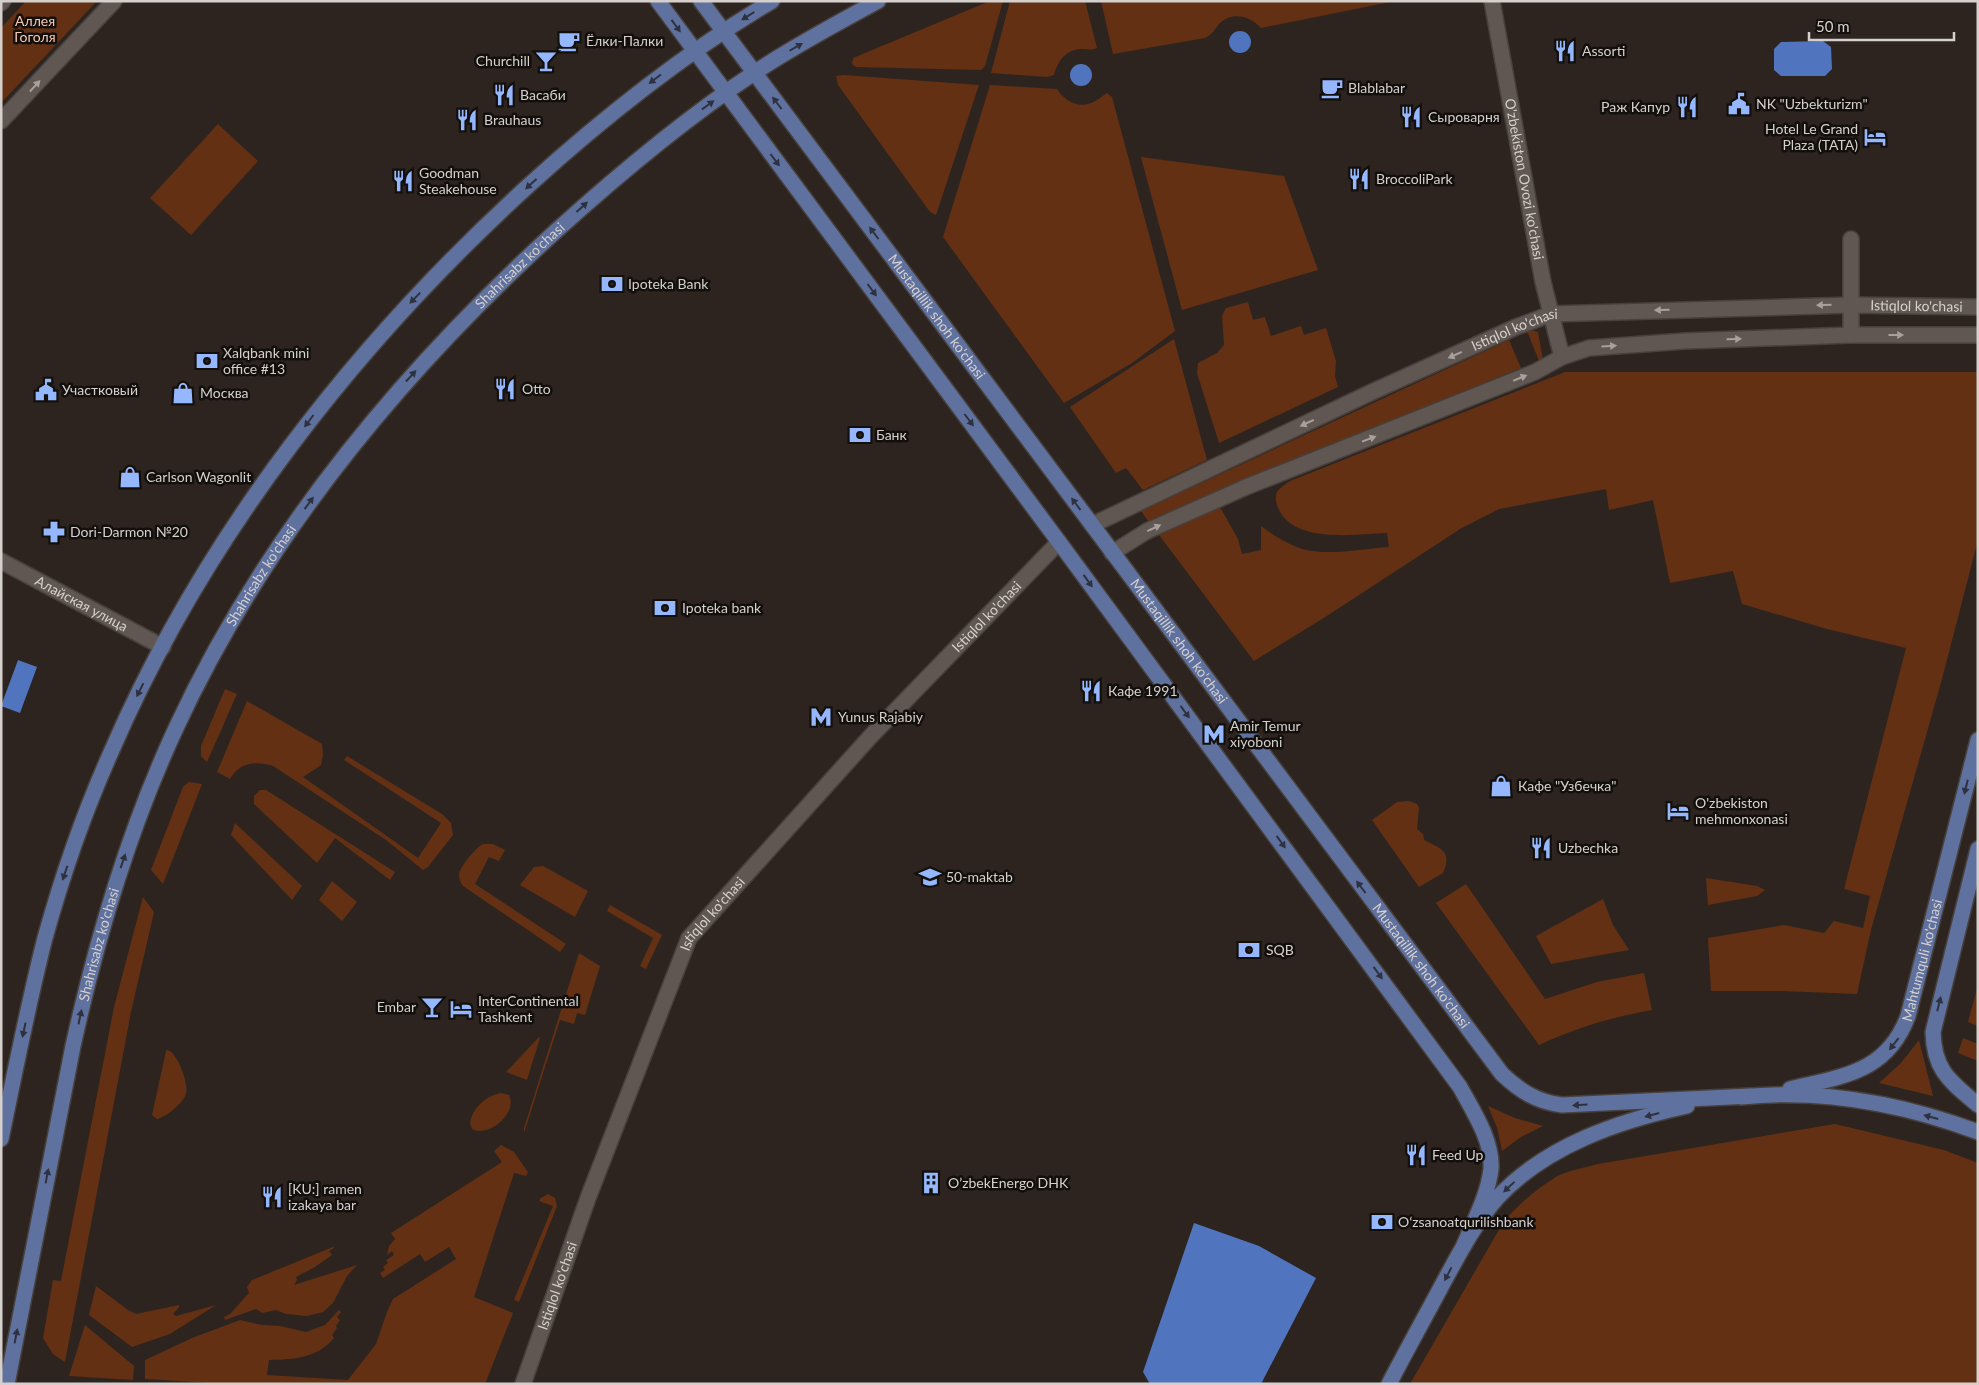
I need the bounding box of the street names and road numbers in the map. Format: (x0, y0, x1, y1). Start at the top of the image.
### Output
street label: O'zbekiston Ovozi ko'chasi (1502, 97, 1548, 261)
street label: Shahrisabz ko'chasi (471, 219, 568, 312)
street label: Mustaqillik shoh ko'chasi (885, 251, 989, 382)
street label: Istiqlol ko'chasi (1870, 296, 1963, 315)
street label: Istiqlol ko'chasi (1468, 305, 1558, 354)
street label: Shahrisabz ko'chasi (222, 521, 299, 629)
street label: Алайская улица (32, 572, 131, 635)
street label: Mustaqillik shoh ko'chasi (1127, 575, 1232, 707)
street label: Istiqlol ko'chasi (948, 577, 1024, 655)
street label: Istiqlol ko'chasi (676, 873, 748, 953)
street label: Shahrisabz ko'chasi (75, 886, 122, 1003)
street label: Mahtumquli ko'chasi (1898, 897, 1945, 1023)
street label: Mustaqillik shoh ko'chasi (1369, 900, 1474, 1031)
street label: Istiqlol ko'chasi (534, 1239, 580, 1332)

